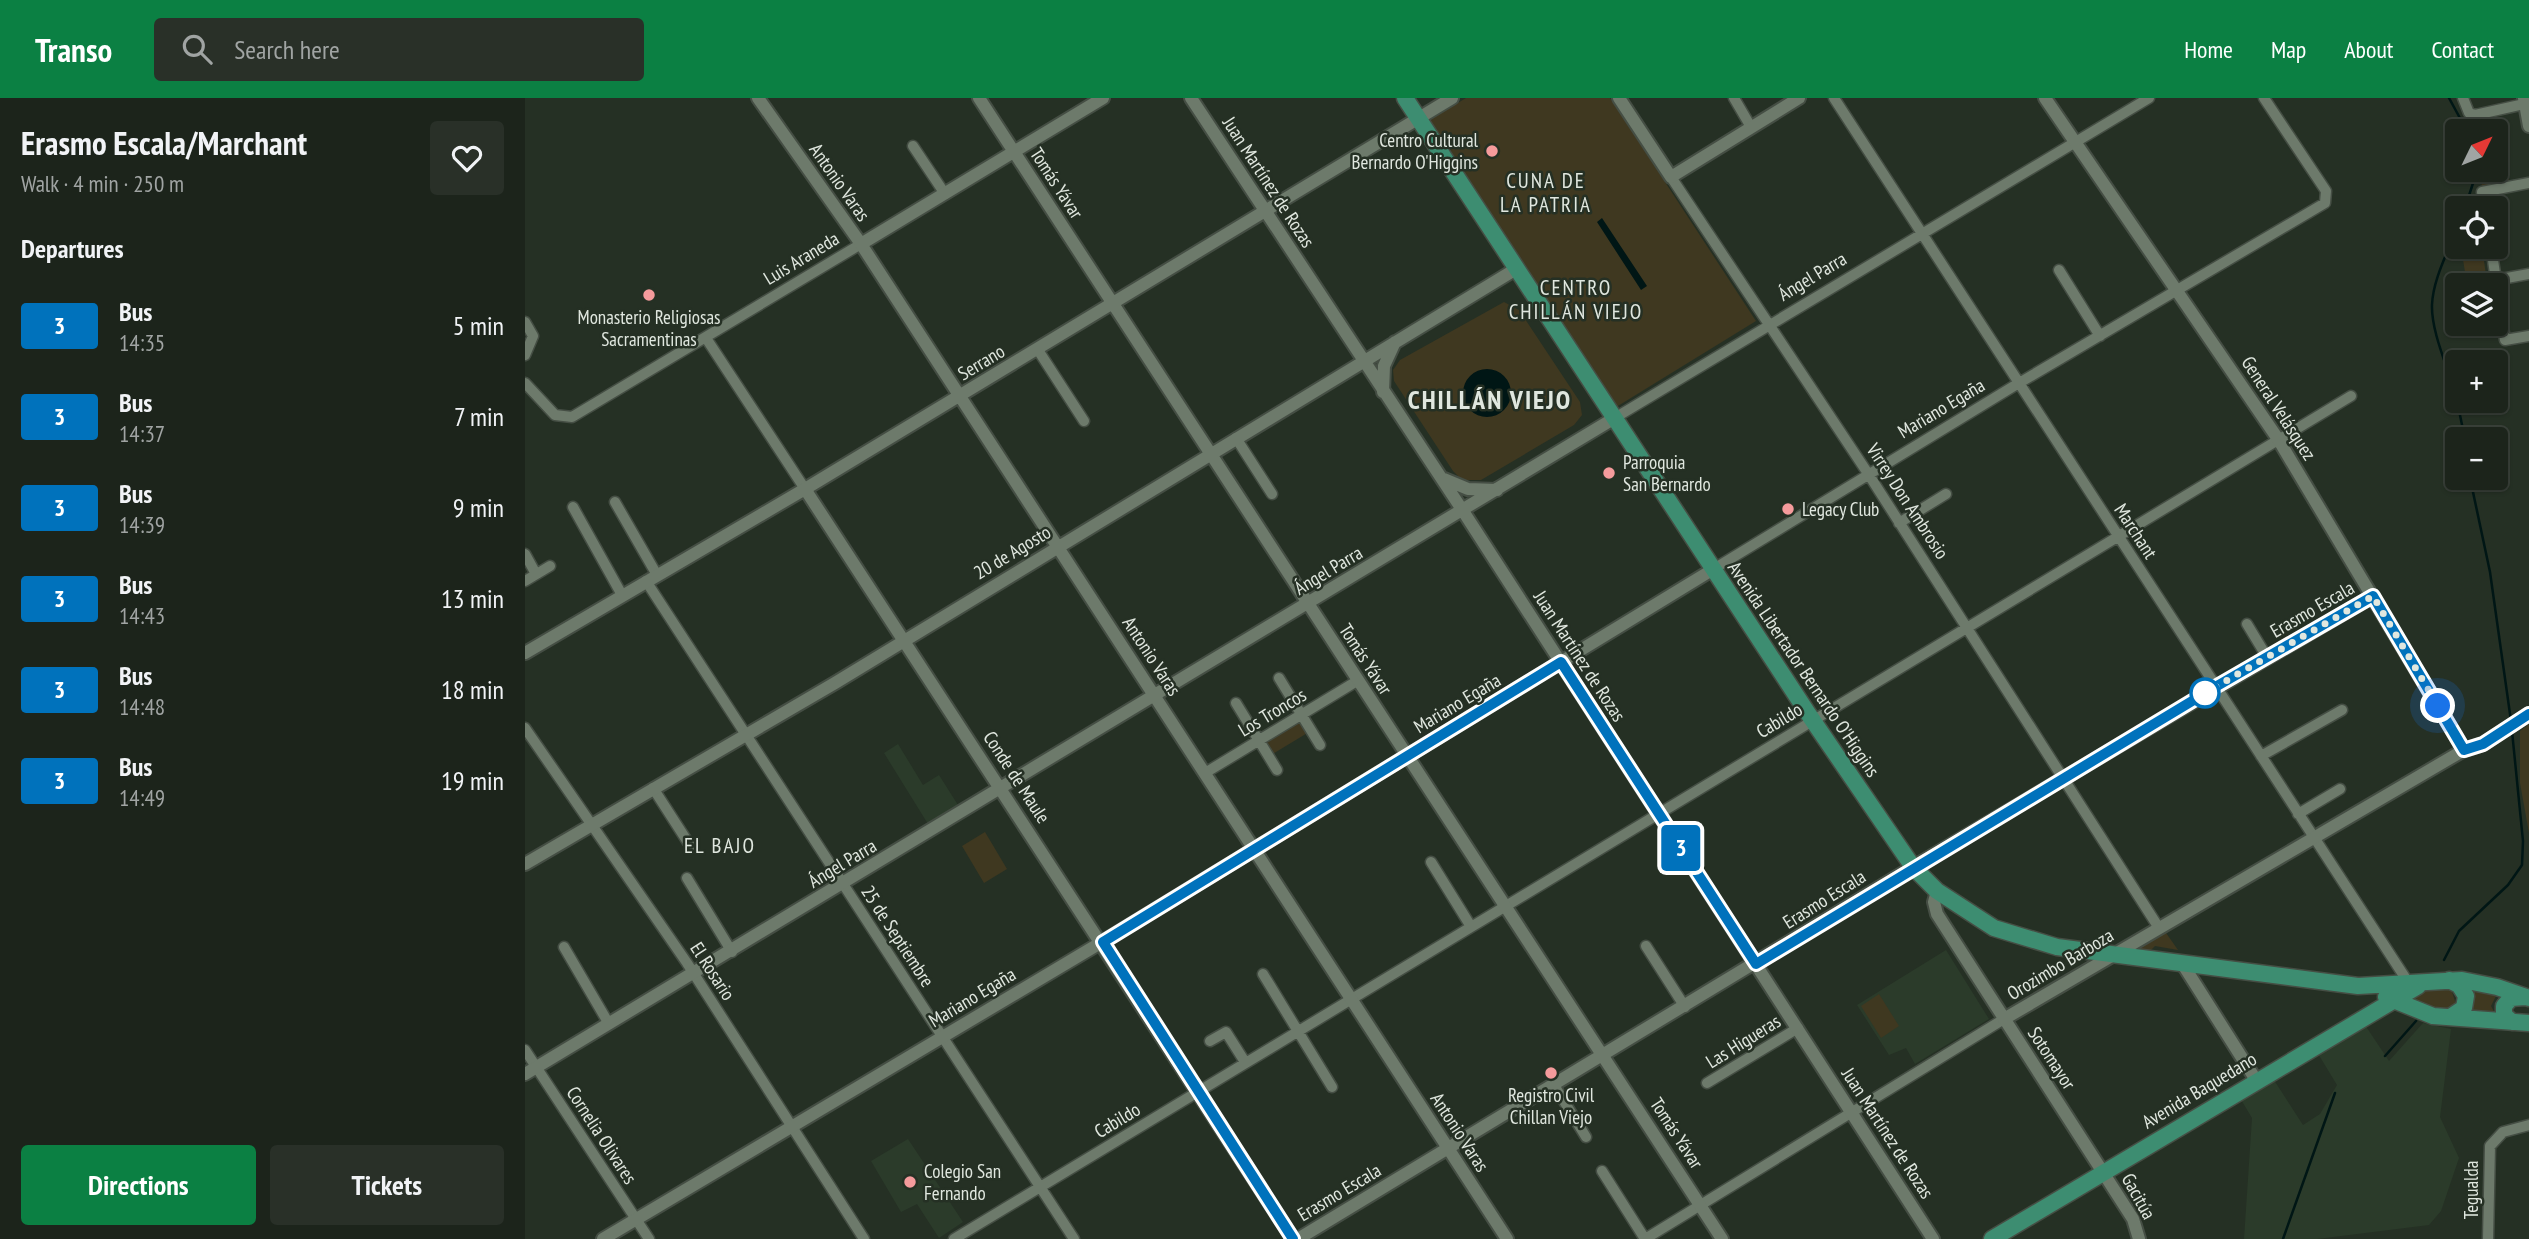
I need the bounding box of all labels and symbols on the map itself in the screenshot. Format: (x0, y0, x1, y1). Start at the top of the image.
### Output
street label: Juan Martínez de Rozas (1217, 111, 1320, 252)
north arrow (2445, 119, 2508, 182)
place label: Centro Cultural Bernardo O'Higgins (1352, 128, 1479, 174)
street label: Antonio Varas (804, 138, 876, 226)
street label: Tomás Yávar (1025, 143, 1089, 224)
marker: Centro Cultural Bernardo O'Higgins (1484, 143, 1500, 159)
district label: CUNA DE LA PATRIA (1500, 167, 1592, 218)
street label: Luis Araneda (759, 226, 843, 290)
street label: Ángel Parra (1773, 246, 1851, 306)
district label: CENTRO CHILLÁN VIEJO (1509, 274, 1643, 325)
marker: Monasterio Religiosas Sacramentinas (641, 287, 657, 303)
place label: Monasterio Religiosas Sacramentinas (578, 305, 720, 351)
street label: Serrano (953, 339, 1009, 385)
street label: General Velásquez (2236, 351, 2322, 465)
street label: Mariano Egaña (1893, 373, 1989, 443)
district label: CHILLÁN VIEJO (1408, 383, 1572, 416)
street label: Virrey Don Ambrosio (1861, 438, 1954, 563)
place label: Parroquia San Bernardo (1623, 450, 1711, 496)
marker: Parroquia San Bernardo (1601, 465, 1617, 481)
place label: Legacy Club (1802, 497, 1879, 521)
street label: Marchant (2109, 499, 2163, 564)
marker: Legacy Club (1780, 501, 1796, 517)
street label: 20 de Agosto (969, 520, 1055, 584)
street label: Ángel Parra (1289, 540, 1367, 600)
street label: Avenida Libertador Bernardo O'Higgins (1723, 557, 1885, 781)
street label: Erasmo Escala (2266, 575, 2358, 643)
street label: Juan Martínez de Rozas (1528, 585, 1631, 726)
street label: Antonio Varas (1118, 612, 1186, 700)
street label: Tomás Yávar (1334, 619, 1398, 700)
street label: Mariano Egaña (1409, 668, 1505, 738)
unlabelled marker (2190, 678, 2220, 708)
street label: Los Troncos (1234, 682, 1310, 742)
your location (2420, 688, 2455, 723)
street label: Cabildo (1752, 697, 1806, 743)
street label: Conde de Maule (978, 726, 1056, 828)
line badge: 3 (1658, 825, 1704, 871)
district label: EL BAJO (684, 832, 756, 859)
street label: Ángel Parra (803, 833, 881, 893)
street label: Erasmo Escala (1778, 864, 1870, 934)
street label: 25 de Septiembre (856, 881, 940, 991)
street label: Orozimbo Barboza (2002, 923, 2118, 1005)
street label: El Rosario (685, 937, 741, 1005)
street label: Mariano Egaña (924, 962, 1020, 1032)
street label: Las Higueras (1701, 1009, 1785, 1073)
street label: Sotomayor (2023, 1022, 2082, 1095)
street label: Avenida Baquedano (2137, 1046, 2261, 1134)
street label: Juan Martínez de Rozas (1836, 1062, 1939, 1203)
marker: Registro Civil Chillan Viejo (1543, 1065, 1559, 1081)
street label: Cornelia Olivares (562, 1082, 642, 1188)
place label: Registro Civil Chillan Viejo (1508, 1083, 1595, 1129)
street label: Antonio Varas (1426, 1088, 1494, 1176)
street label: Tomás Yávar (1645, 1093, 1709, 1174)
street label: Cabildo (1090, 1097, 1144, 1143)
street label: Erasmo Escala (1293, 1158, 1385, 1226)
place label: Colegio San Fernando (924, 1159, 1001, 1205)
street label: Tegualda (2459, 1161, 2483, 1219)
street label: Gacitúa (2117, 1169, 2161, 1223)
marker: Colegio San Fernando (902, 1174, 918, 1190)

